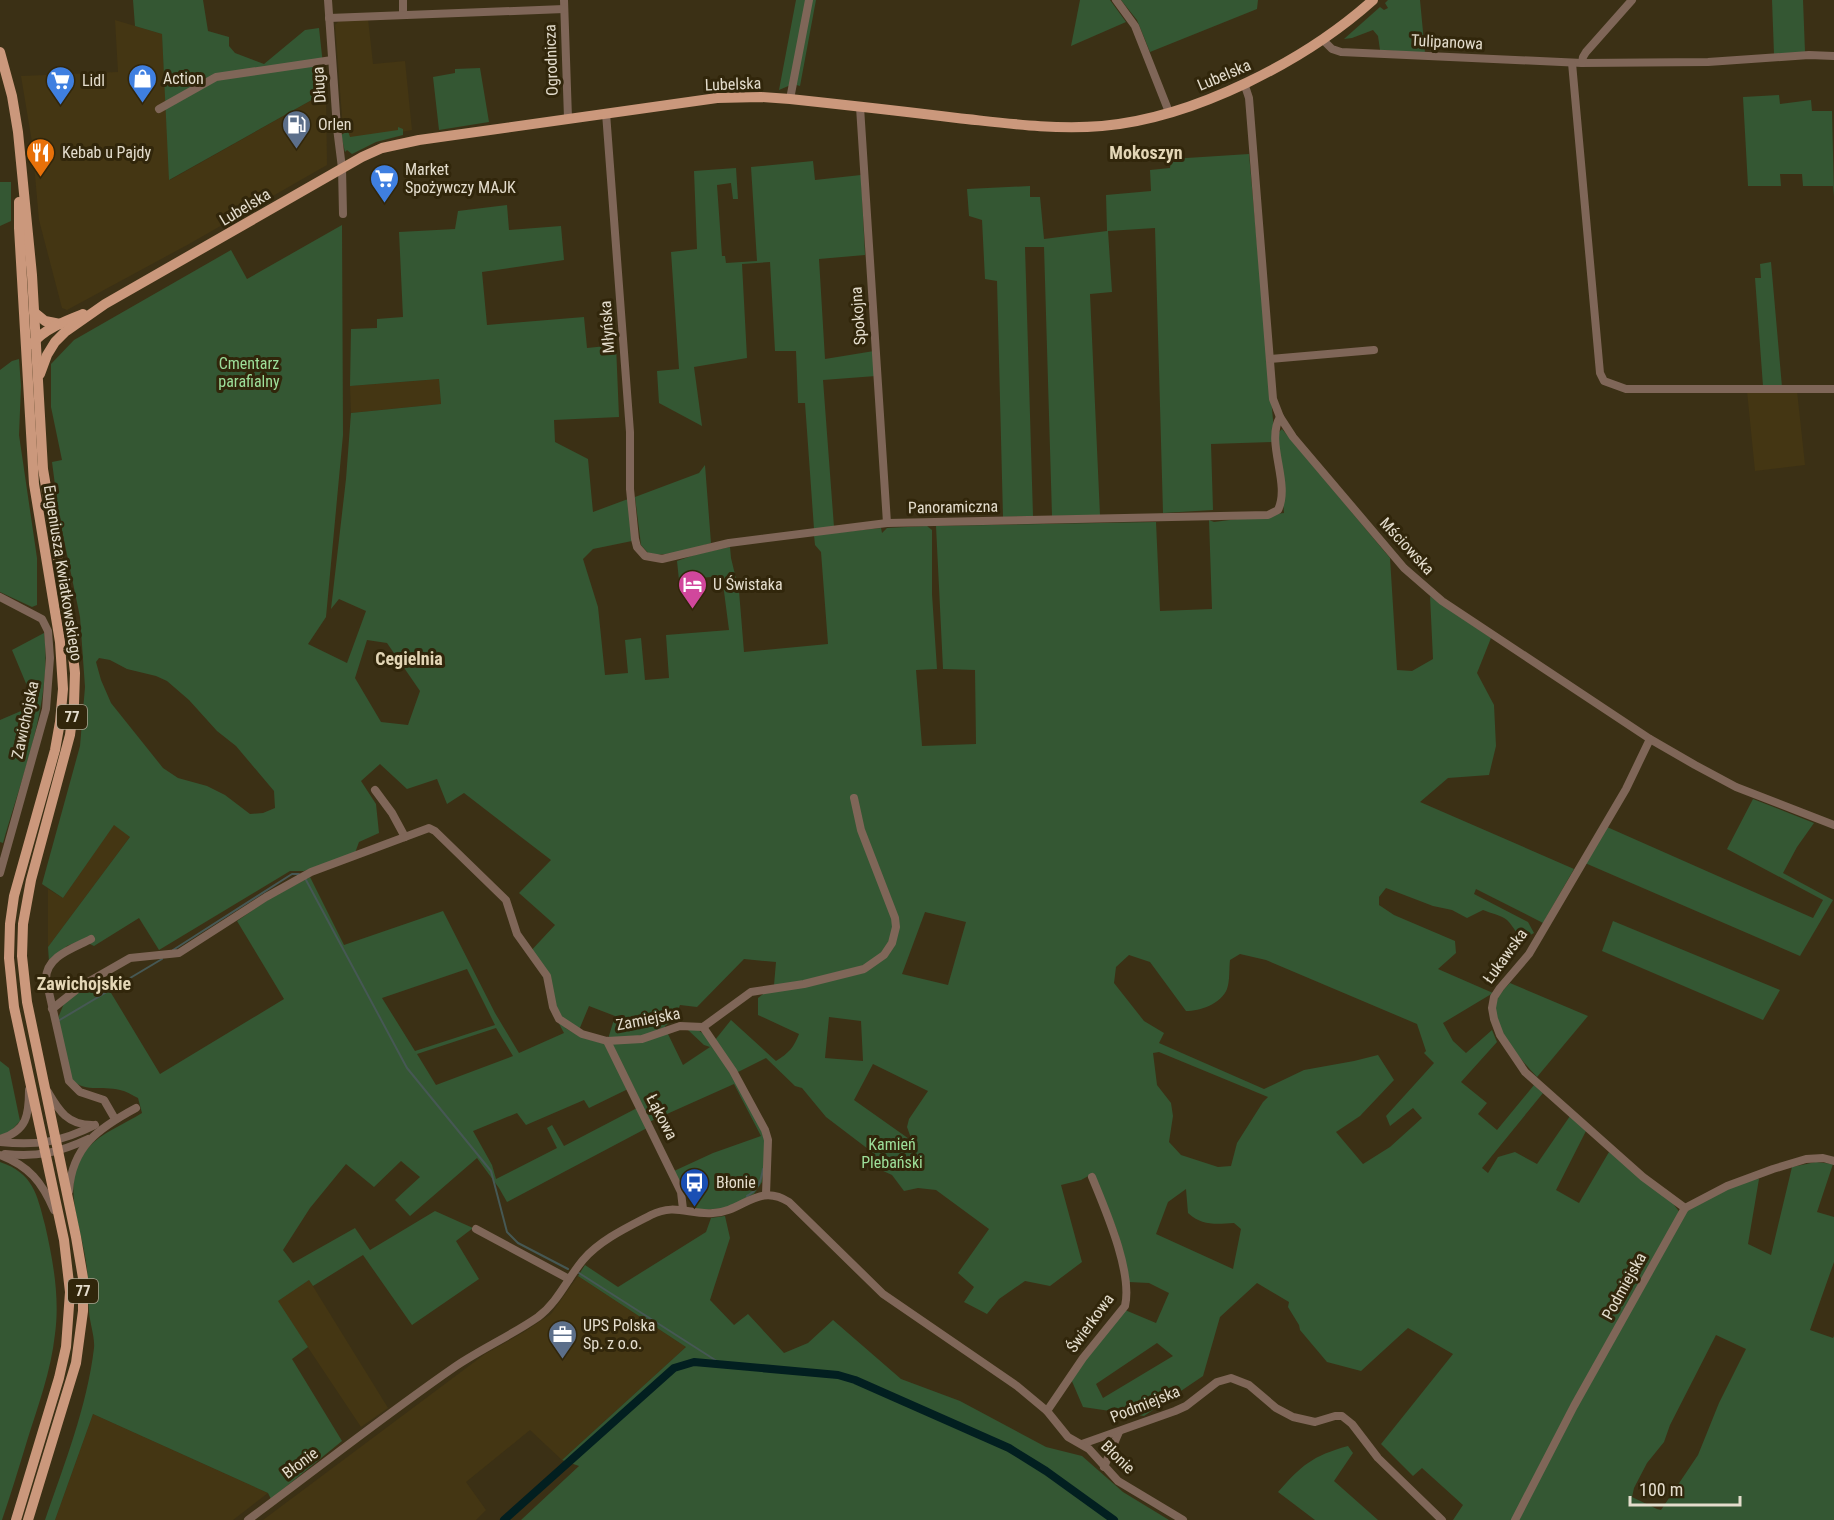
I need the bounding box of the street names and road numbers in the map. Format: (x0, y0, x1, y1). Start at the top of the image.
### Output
street label: Ogrodnicza (540, 24, 562, 96)
street label: Tulipanowa (1411, 31, 1483, 53)
street label: Lubelska (1194, 55, 1254, 95)
street label: Długa (308, 66, 330, 104)
street label: Lubelska (705, 74, 761, 94)
street label: Lubelska (216, 184, 274, 230)
street label: Spokojna (846, 286, 870, 346)
street label: Młyńska (596, 300, 618, 354)
street label: Eugeniusza Kwiatkowskiego (40, 484, 86, 662)
street label: Panoramiczna (908, 497, 998, 517)
street label: Mściowska (1376, 514, 1438, 578)
street label: Zawichojska (7, 679, 43, 761)
road number: 77 (57, 705, 87, 729)
street label: Łukawska (1479, 925, 1531, 987)
street label: Zamiejska (614, 1003, 682, 1035)
street label: Łąkowa (643, 1091, 681, 1143)
street label: Podmiejska (1598, 1249, 1650, 1323)
road number: 77 (68, 1279, 98, 1303)
street label: Świerkowa (1062, 1290, 1118, 1356)
street label: Podmiejska (1107, 1381, 1183, 1427)
street label: Błonie (1097, 1436, 1139, 1478)
street label: Błonie (278, 1443, 322, 1483)

